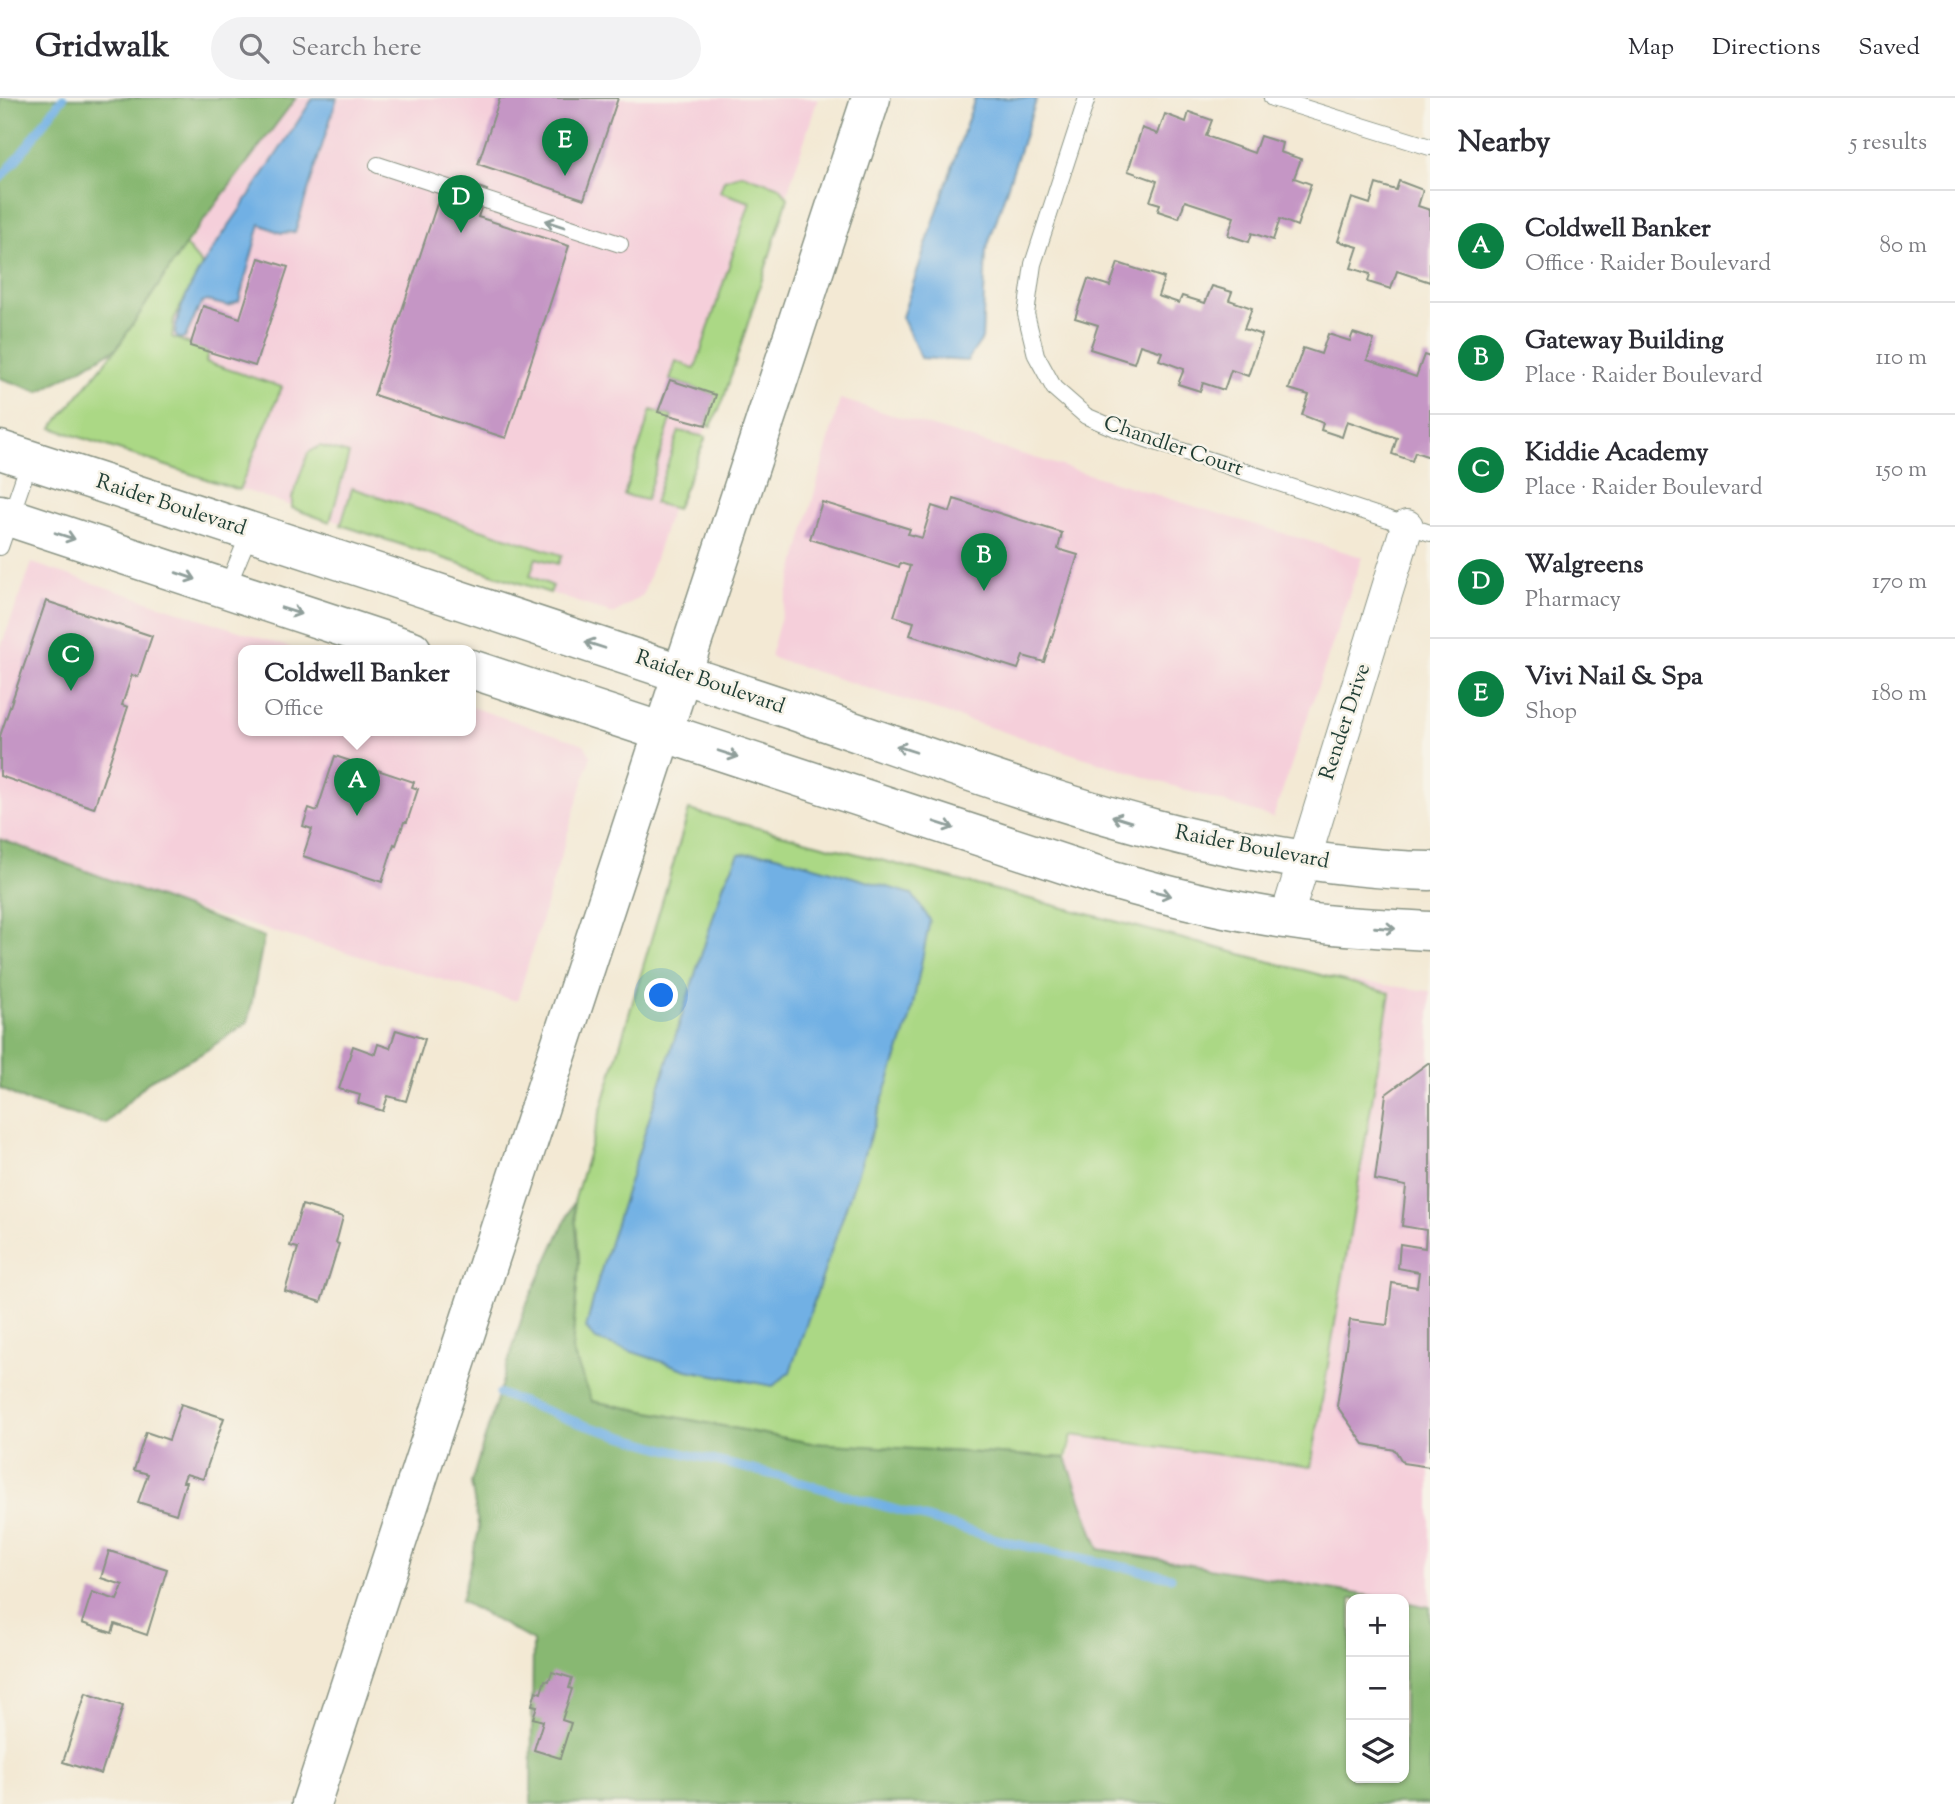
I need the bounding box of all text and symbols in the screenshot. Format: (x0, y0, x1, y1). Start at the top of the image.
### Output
search box (211, 17, 701, 80)
text: Gridwalk (35, 24, 169, 72)
icon: search (235, 29, 273, 67)
text: Search here (291, 30, 422, 67)
text: Map (1628, 31, 1674, 65)
text: Directions (1712, 31, 1820, 65)
text: Saved (1858, 31, 1920, 65)
pin: E (542, 118, 588, 176)
text: Nearby (1458, 122, 1550, 165)
text: 5 results (1850, 127, 1927, 160)
pin: D (438, 175, 484, 233)
text: Coldwell Banker (1525, 211, 1711, 248)
one-way arrow (544, 216, 566, 229)
text: A (1472, 230, 1490, 263)
text: 80 m (1879, 230, 1927, 263)
text: Office · Raider Boulevard (1525, 248, 1771, 281)
text: Gateway Building (1525, 323, 1724, 360)
text: B (1474, 342, 1488, 375)
text: 110 m (1876, 342, 1927, 375)
text: Place · Raider Boulevard (1525, 360, 1763, 393)
street label: Chandler Court (1099, 409, 1247, 485)
text: Kiddie Academy (1525, 435, 1709, 472)
text: C (1472, 454, 1490, 487)
text: 150 m (1875, 454, 1927, 487)
street label: Raider Boulevard (92, 468, 250, 544)
text: Place · Raider Boulevard (1525, 472, 1763, 505)
one-way arrow (53, 531, 75, 543)
pin: B (961, 533, 1007, 591)
text: Walgreens (1525, 547, 1644, 584)
text: D (1472, 566, 1490, 599)
text: 170 m (1872, 566, 1927, 599)
one-way arrow (175, 570, 197, 583)
text: Pharmacy (1525, 584, 1621, 617)
one-way arrow (279, 605, 301, 618)
pin: C (48, 633, 94, 691)
one-way arrow (584, 638, 606, 651)
street label: Raider Boulevard (631, 643, 789, 723)
popup (238, 645, 476, 736)
text: Coldwell Banker (264, 656, 450, 693)
text: Vivi Nail & Spa (1525, 659, 1703, 696)
street label: Render Drive (1313, 660, 1379, 784)
text: E (1474, 678, 1488, 711)
text: 180 m (1872, 678, 1927, 711)
text: Office (264, 693, 323, 726)
text: Shop (1525, 696, 1577, 729)
one-way arrow (895, 742, 917, 754)
one-way arrow (717, 748, 739, 761)
pin: A (334, 758, 380, 816)
one-way arrow (1111, 812, 1133, 825)
street label: Raider Boulevard (1172, 818, 1332, 878)
one-way arrow (933, 820, 955, 832)
one-way arrow (1149, 887, 1172, 900)
one-way arrow (1374, 922, 1396, 935)
your location (644, 978, 678, 1012)
map controls (1346, 1594, 1409, 1783)
button: + (1346, 1594, 1409, 1657)
button: − (1346, 1657, 1409, 1720)
button: layers (1346, 1720, 1409, 1783)

